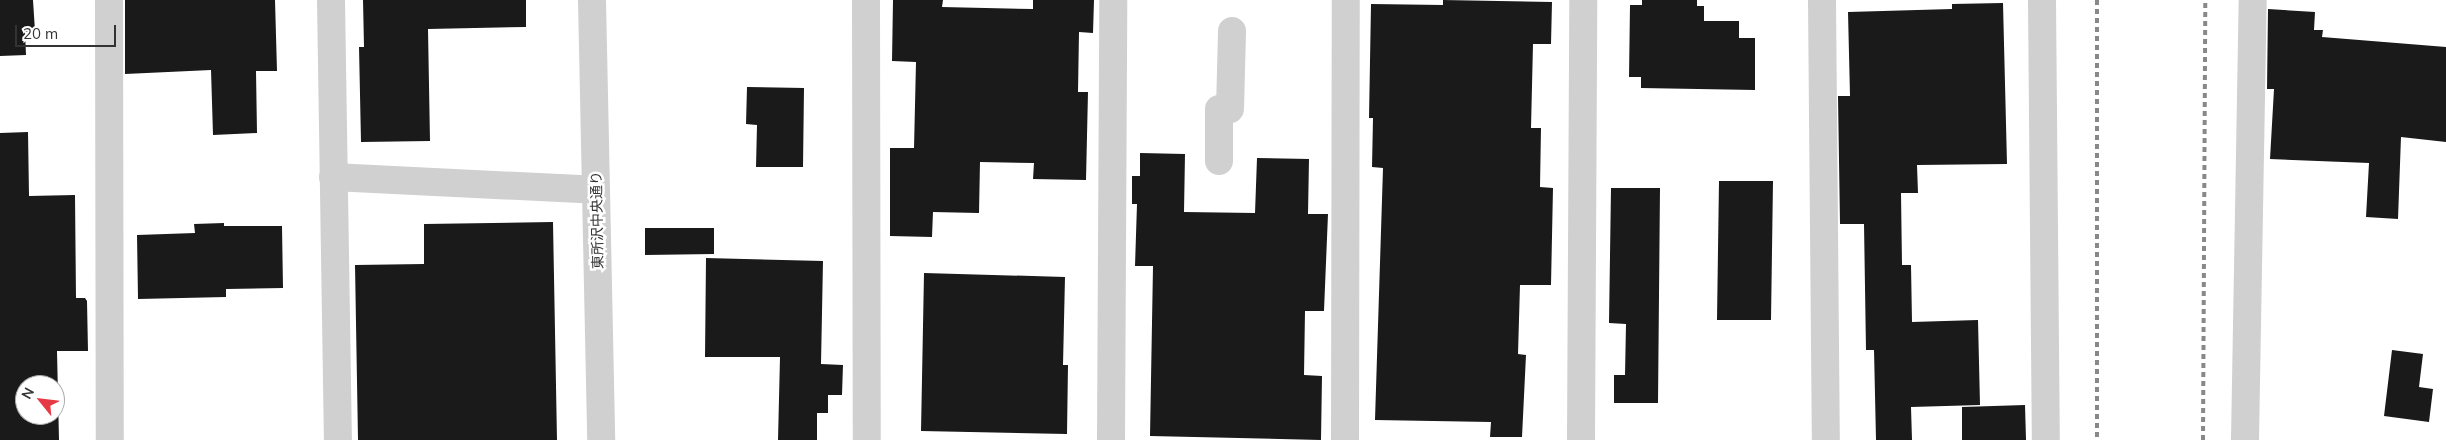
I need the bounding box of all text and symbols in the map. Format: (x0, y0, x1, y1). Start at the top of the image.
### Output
scale bar (18, 15, 119, 47)
text: 20 m (23, 24, 58, 43)
street label: 東所沢中央通り (588, 171, 606, 269)
north arrow (15, 375, 65, 425)
text: N (17, 384, 38, 402)

